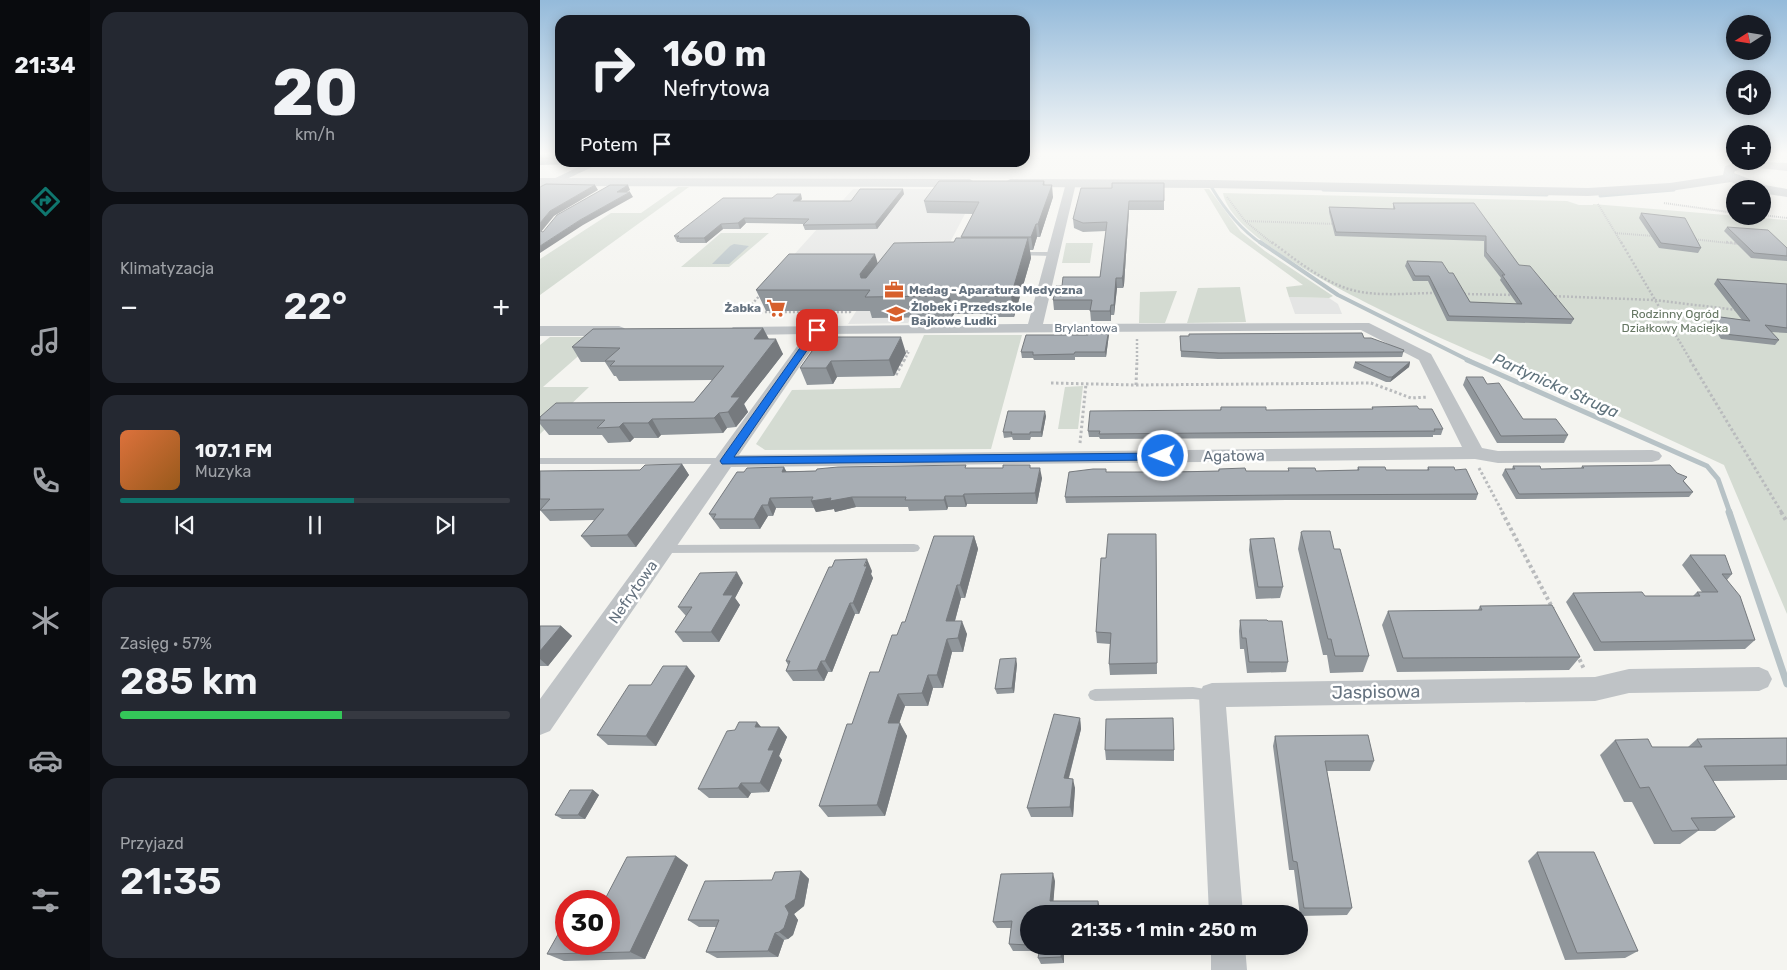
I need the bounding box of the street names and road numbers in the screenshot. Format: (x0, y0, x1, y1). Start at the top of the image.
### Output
street label: Brylantowa (1054, 321, 1118, 335)
street label: Agatowa (1203, 446, 1265, 466)
street label: Nefrytowa (605, 557, 661, 627)
street label: Jaspisowa (1331, 680, 1421, 704)

